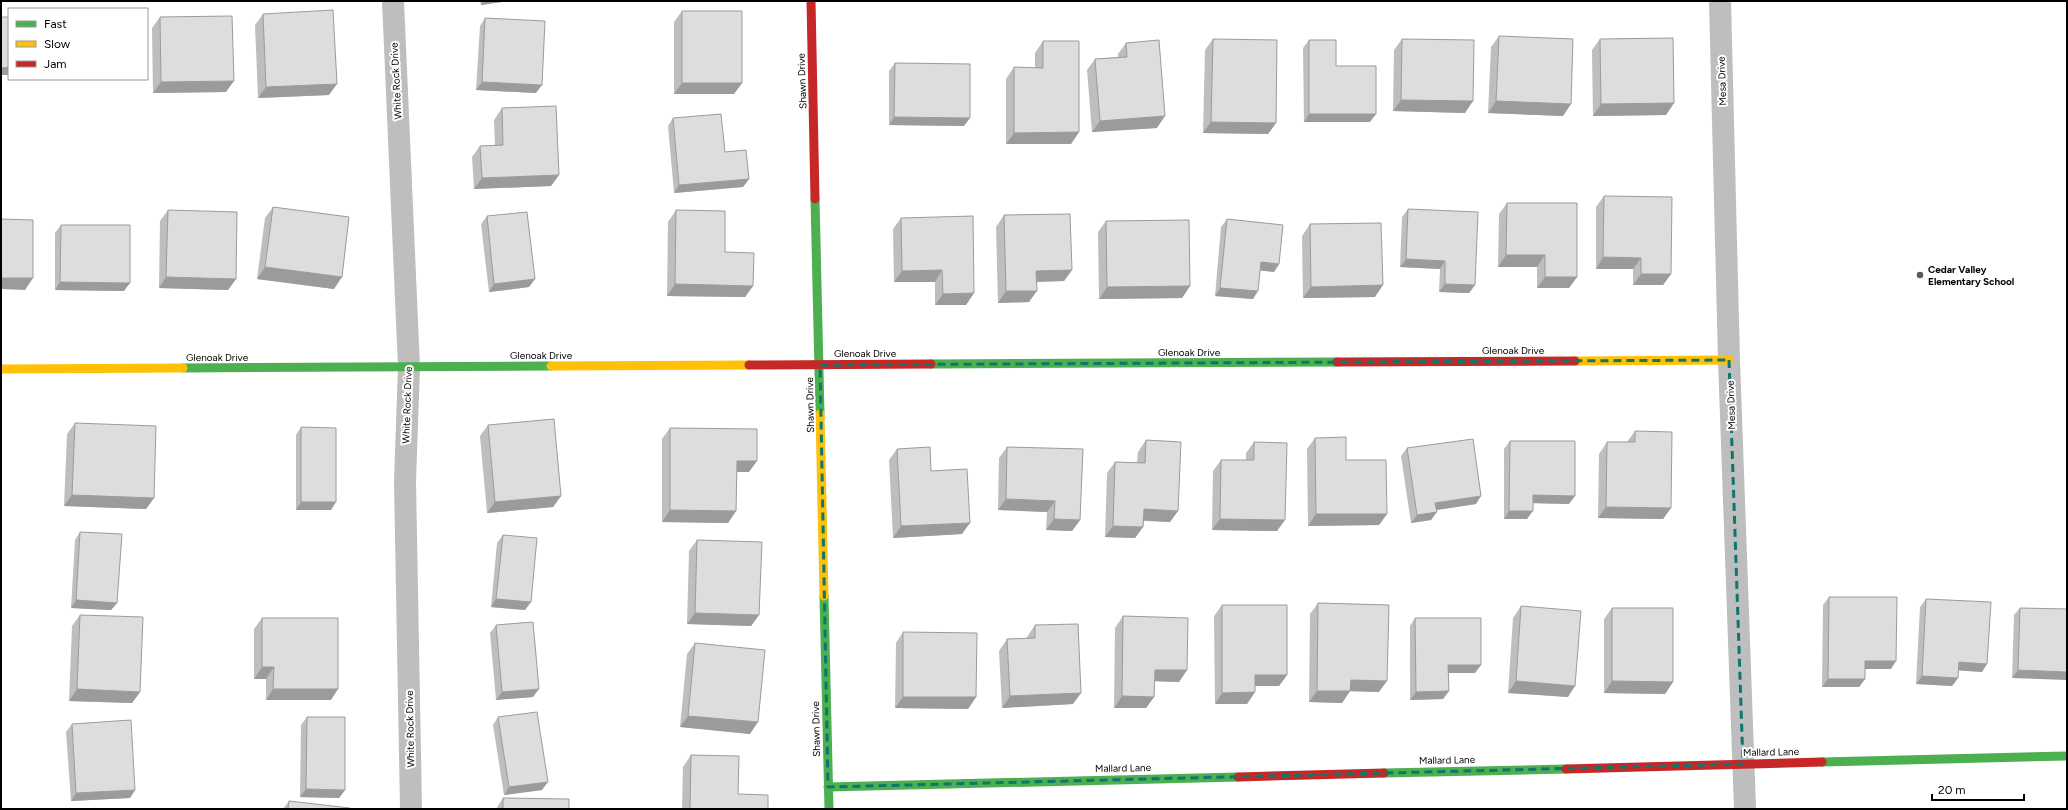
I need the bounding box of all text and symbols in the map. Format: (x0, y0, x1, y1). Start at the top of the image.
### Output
legend (8, 8, 148, 80)
text: Fast (44, 17, 67, 31)
text: Slow (44, 37, 71, 51)
street label: White Rock Drive (387, 42, 405, 120)
street label: Shawn Drive (795, 52, 809, 109)
street label: Mesa Drive (1715, 56, 1729, 106)
text: Jam (44, 57, 67, 71)
place label: Cedar Valley Elementary School (1928, 263, 2014, 288)
marker: Cedar Valley Elementary School (1915, 270, 1925, 280)
street label: Glenoak Drive (1482, 344, 1545, 357)
street label: Glenoak Drive (1158, 346, 1221, 359)
street label: Glenoak Drive (834, 347, 897, 360)
street label: Glenoak Drive (510, 349, 573, 362)
street label: Glenoak Drive (186, 351, 249, 364)
street label: White Rock Drive (399, 366, 415, 444)
street label: Shawn Drive (803, 376, 817, 433)
street label: Mesa Drive (1724, 380, 1738, 430)
street label: White Rock Drive (403, 690, 417, 768)
street label: Shawn Drive (809, 700, 823, 757)
street label: Mallard Lane (1743, 745, 1800, 759)
street label: Mallard Lane (1419, 753, 1476, 767)
street label: Mallard Lane (1095, 761, 1152, 775)
scale bar (1932, 776, 2024, 802)
text: 20 m (1938, 783, 1966, 797)

